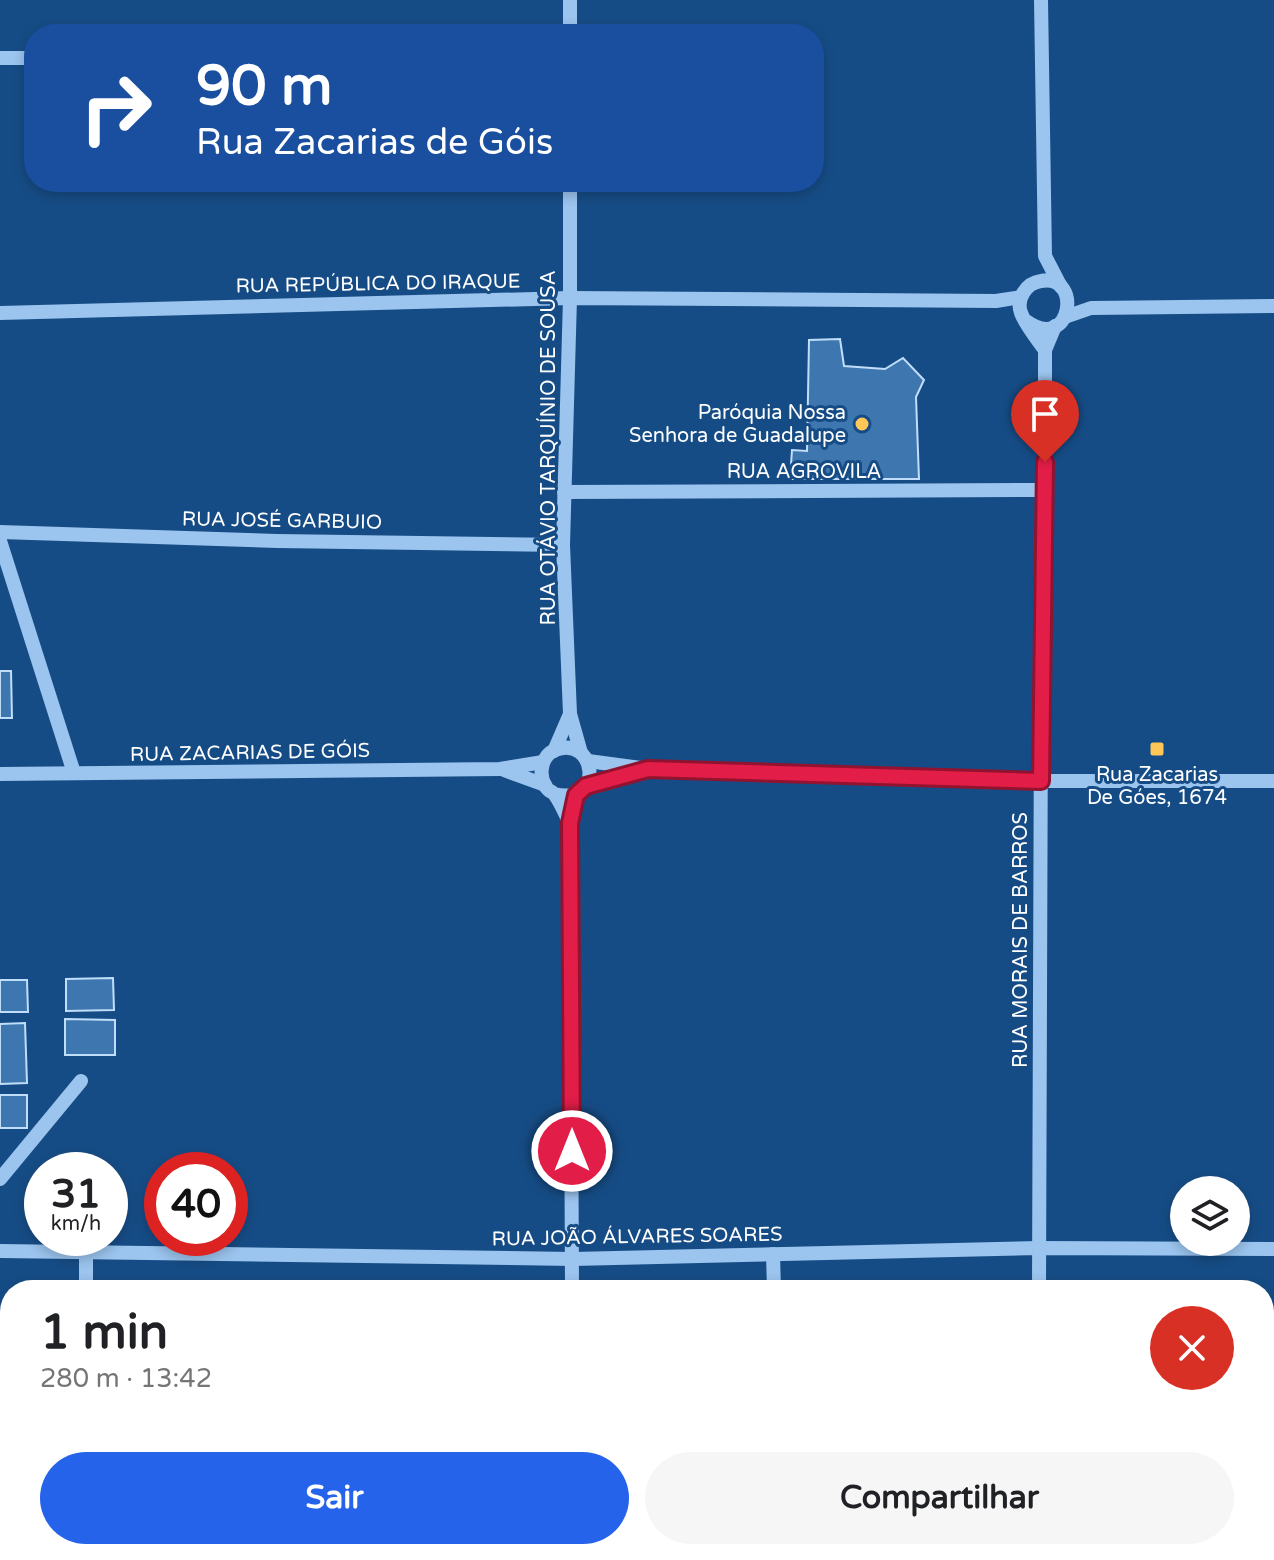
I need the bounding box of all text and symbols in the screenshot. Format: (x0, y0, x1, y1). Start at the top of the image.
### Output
text: 90 m (196, 53, 332, 120)
icon: right (64, 56, 168, 160)
text: Rua Zacarias de Góis (196, 121, 553, 164)
street label: RUA REPÚBLICA DO IRAQUE (235, 269, 521, 298)
street label: RUA OTÁVIO TARQUÍNIO DE SOUSA (536, 270, 561, 626)
pin (1011, 380, 1079, 462)
icon: arrive (1023, 392, 1067, 436)
place label: Paróquia Nossa Senhora de Guadalupe (629, 401, 846, 448)
marker: Paróquia Nossa Senhora de Guadalupe (853, 415, 871, 433)
street label: RUA AGROVILA (727, 460, 881, 484)
street label: RUA JOSÉ GARBUIO (182, 506, 382, 535)
street label: RUA ZACARIAS DE GÓIS (130, 738, 370, 767)
marker: Rua Zacarias De Góes, 1674 (1148, 740, 1166, 758)
place label: Rua Zacarias De Góes, 1674 (1087, 763, 1227, 810)
street label: RUA MORAIS DE BARROS (1009, 812, 1033, 1068)
position arrow (530, 1109, 614, 1193)
speed limit sign: 40 (144, 1152, 248, 1256)
text: 31 (51, 1170, 101, 1218)
map controls (1170, 1176, 1250, 1256)
button: layers (1170, 1176, 1250, 1256)
text: km/h (51, 1212, 101, 1236)
street label: RUA JOÃO ÁLVARES SOARES (491, 1221, 783, 1252)
text: 1 min (40, 1304, 168, 1362)
button: close (1150, 1306, 1234, 1390)
text: 280 m · 13:42 (40, 1363, 212, 1394)
button: Sair (40, 1452, 629, 1544)
button: Compartilhar (645, 1452, 1234, 1544)

